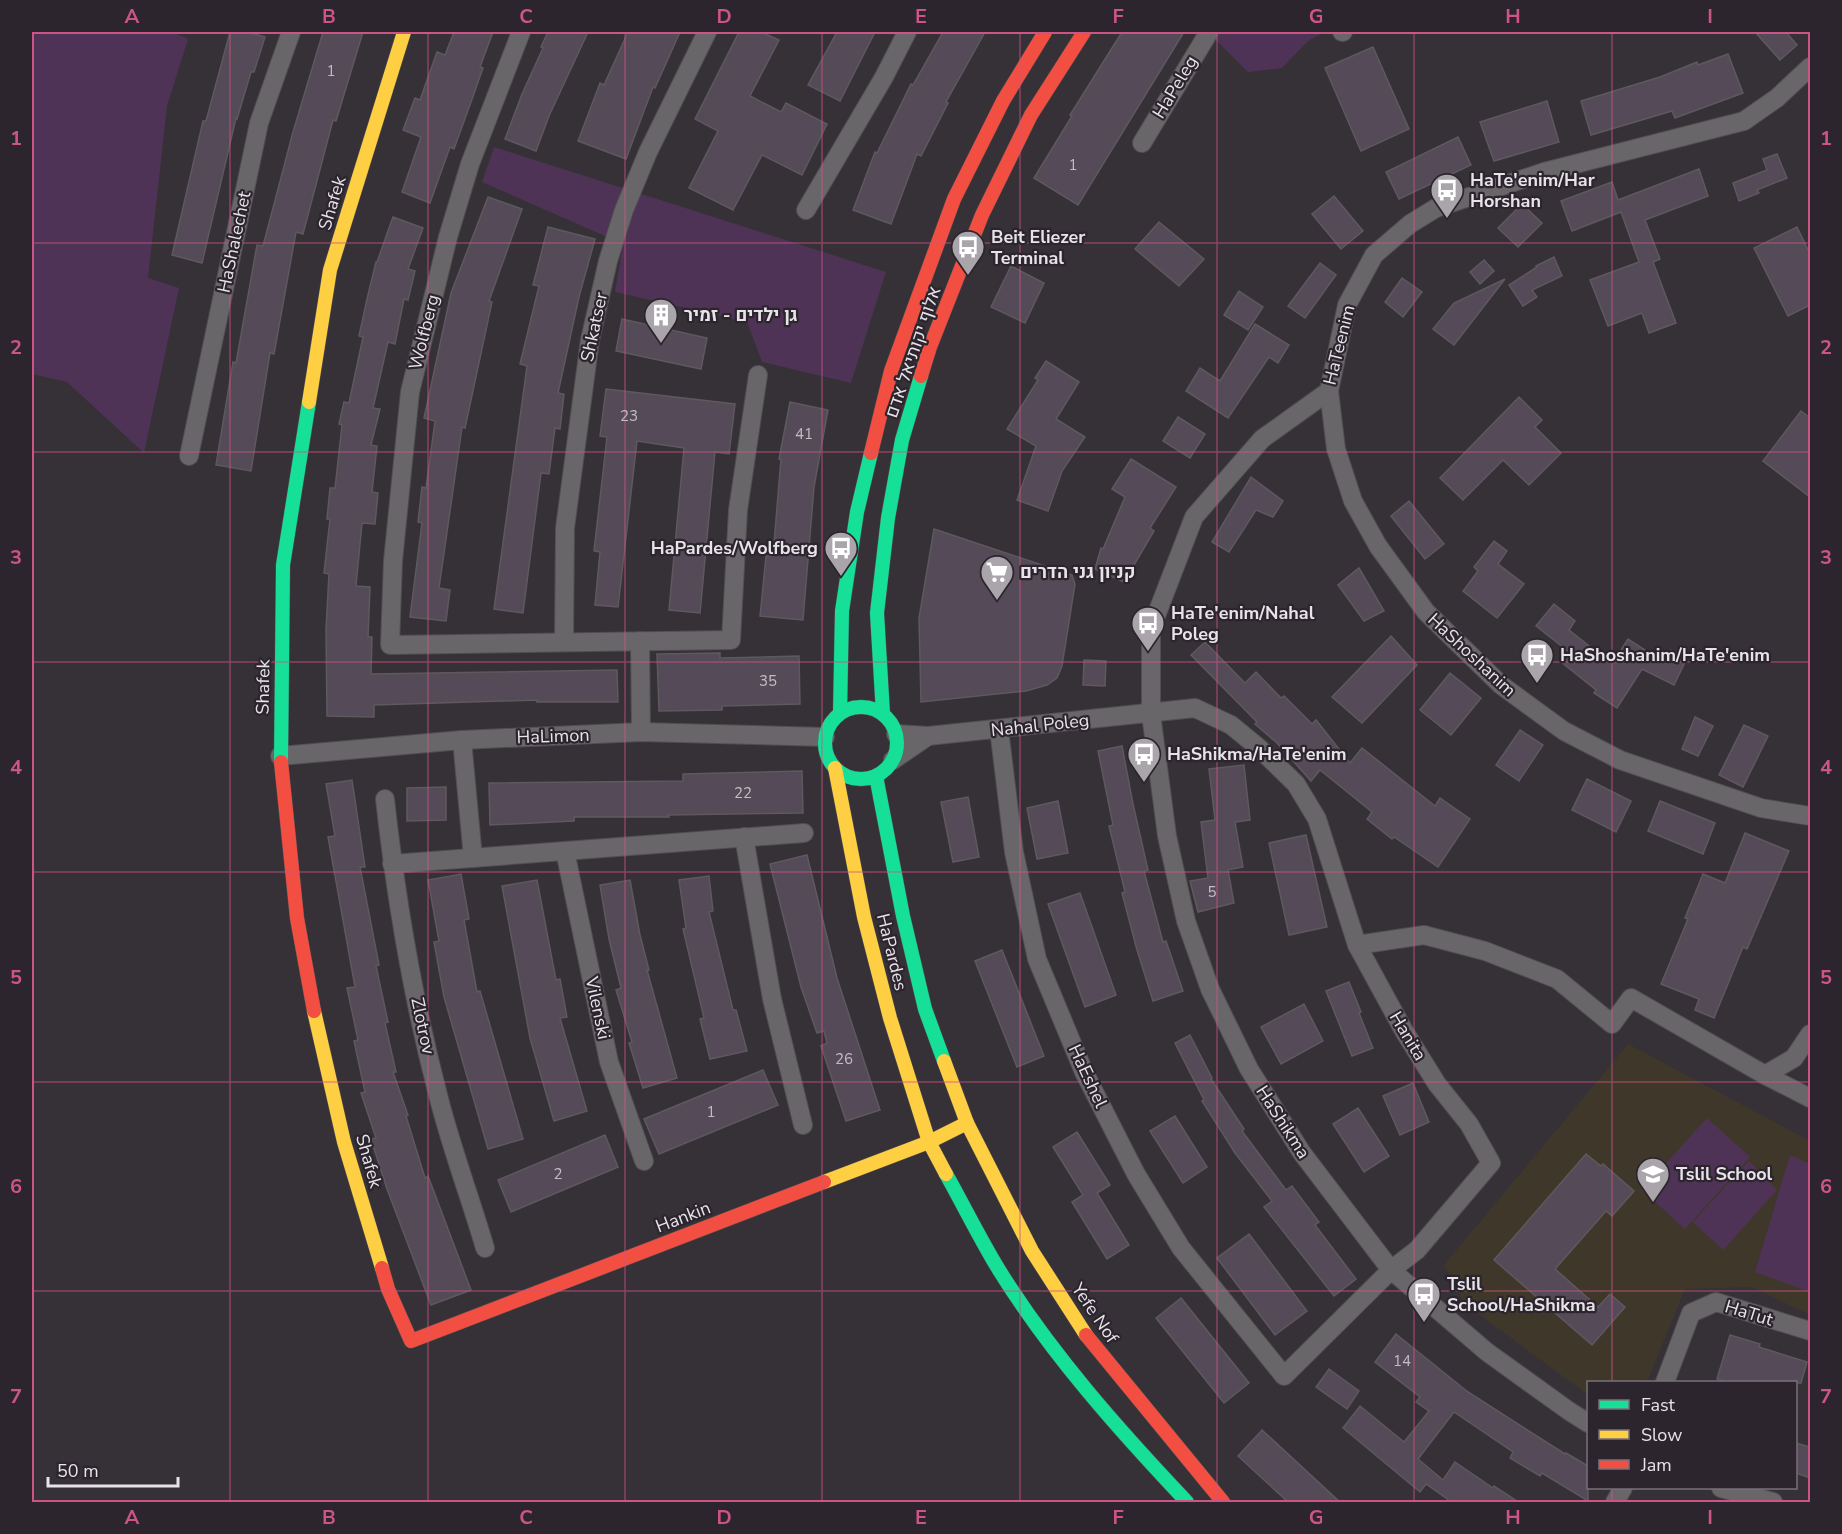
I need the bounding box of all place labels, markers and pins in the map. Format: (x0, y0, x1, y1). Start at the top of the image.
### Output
place label: HaTe'enim/Har Horshan (1470, 168, 1595, 213)
bus stop icon: HaTe'enim/Har Horshan (1429, 172, 1465, 219)
place label: Beit Eliezer Terminal (991, 225, 1085, 270)
bus stop icon: Beit Eliezer Terminal (950, 229, 986, 276)
building icon: גן ילדים - זמיר (643, 297, 679, 344)
place label: גן ילדים - זמיר (684, 303, 798, 327)
bus stop icon: HaPardes/Wolfberg (823, 530, 859, 577)
place label: HaPardes/Wolfberg (651, 536, 818, 560)
supermarket icon: קניון גני הדרים (979, 554, 1015, 601)
place label: קניון גני הדרים (1020, 560, 1135, 584)
place label: HaTe'enim/Nahal Poleg (1171, 601, 1315, 646)
bus stop icon: HaTe'enim/Nahal Poleg (1130, 605, 1166, 652)
bus stop icon: HaShoshanim/HaTe'enim (1519, 637, 1555, 684)
place label: HaShoshanim/HaTe'enim (1560, 643, 1770, 667)
bus stop icon: HaShikma/HaTe'enim (1126, 736, 1162, 783)
place label: HaShikma/HaTe'enim (1167, 742, 1346, 766)
school or university icon: Tslil School (1635, 1156, 1671, 1203)
place label: Tslil School (1676, 1162, 1773, 1186)
place label: Tslil School/HaShikma (1447, 1272, 1596, 1317)
bus stop icon: Tslil School/HaShikma (1406, 1276, 1442, 1323)

